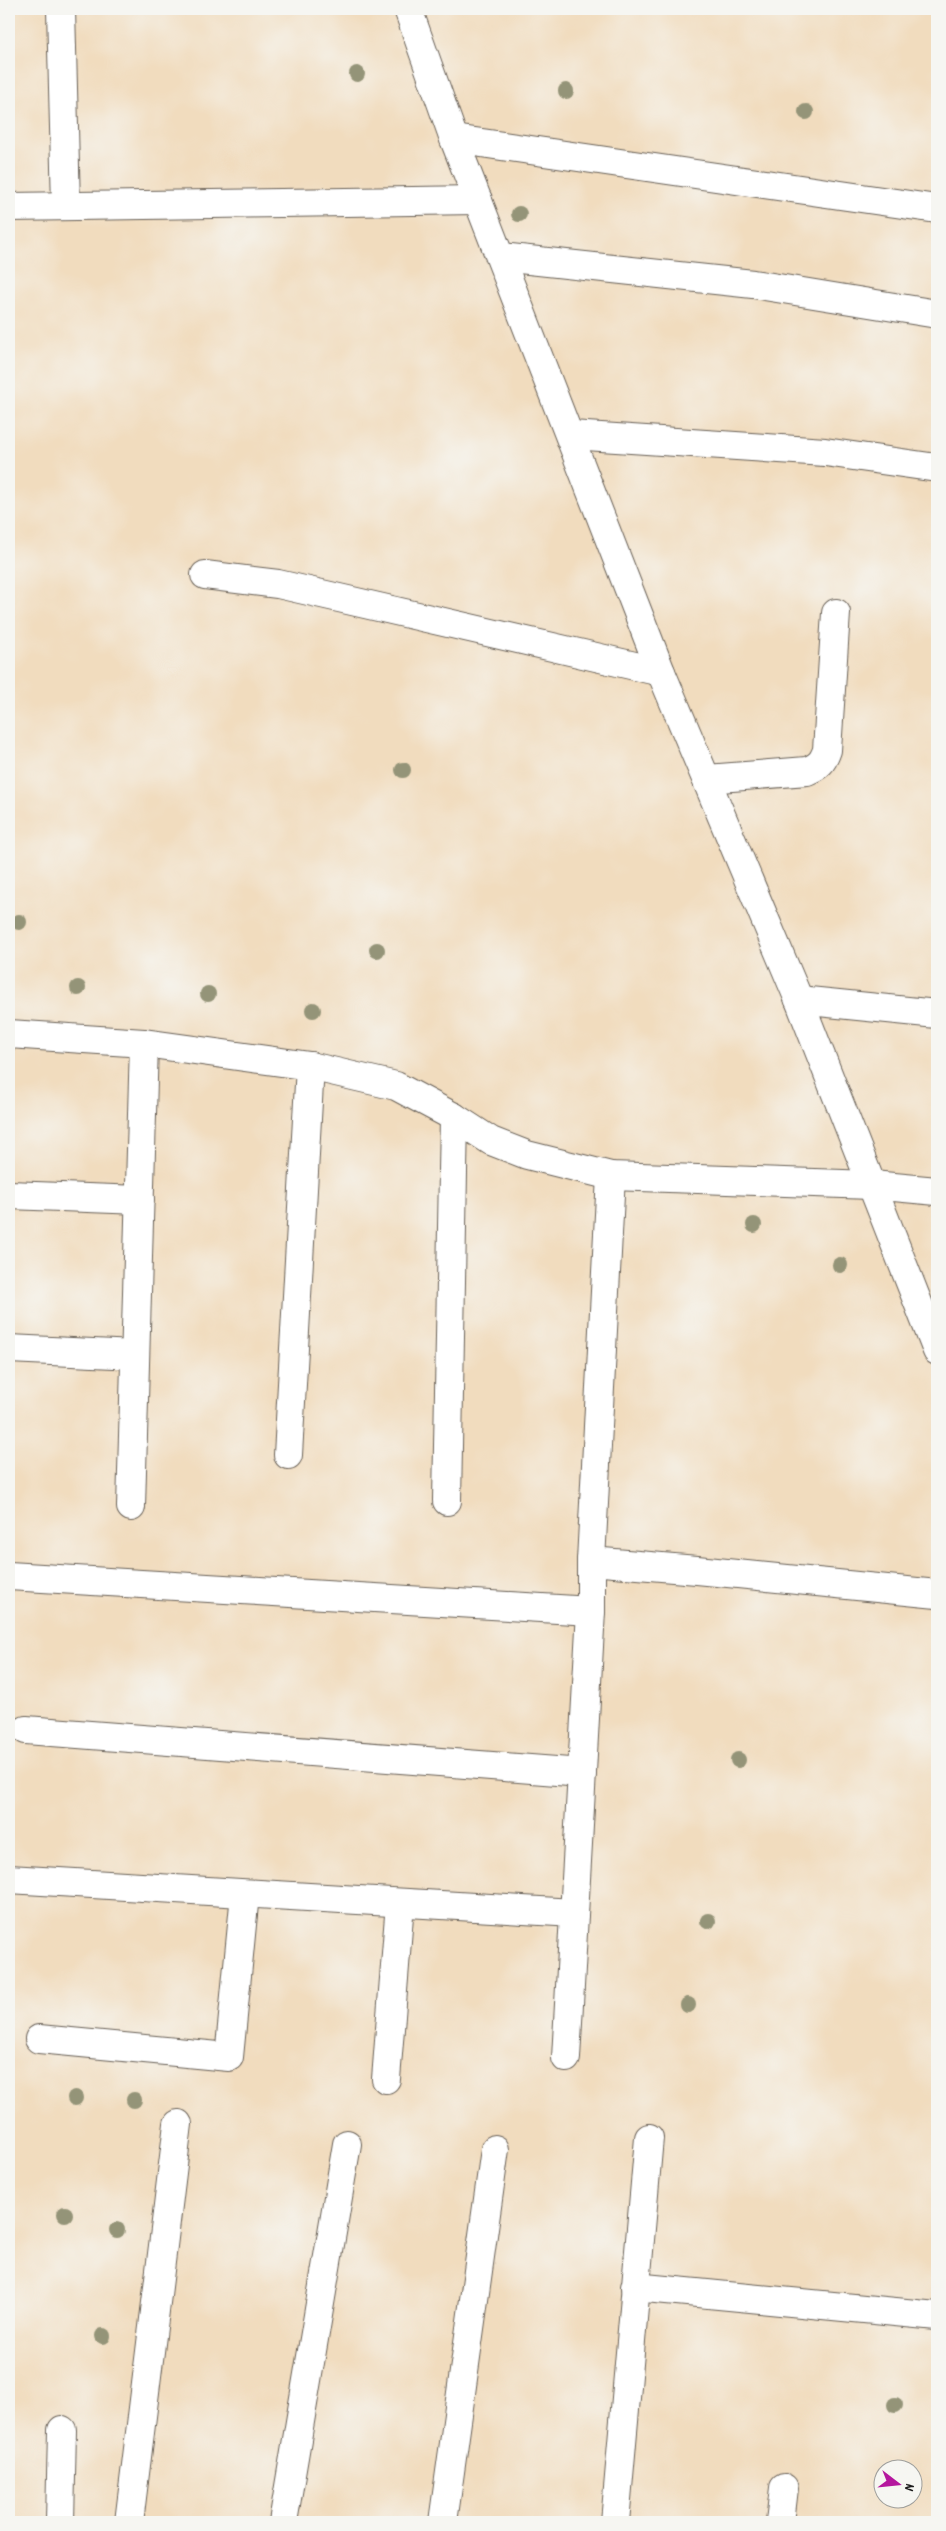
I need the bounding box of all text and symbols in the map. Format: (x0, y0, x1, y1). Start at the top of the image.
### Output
north arrow (874, 2458, 924, 2508)
text: N (898, 2481, 919, 2493)

